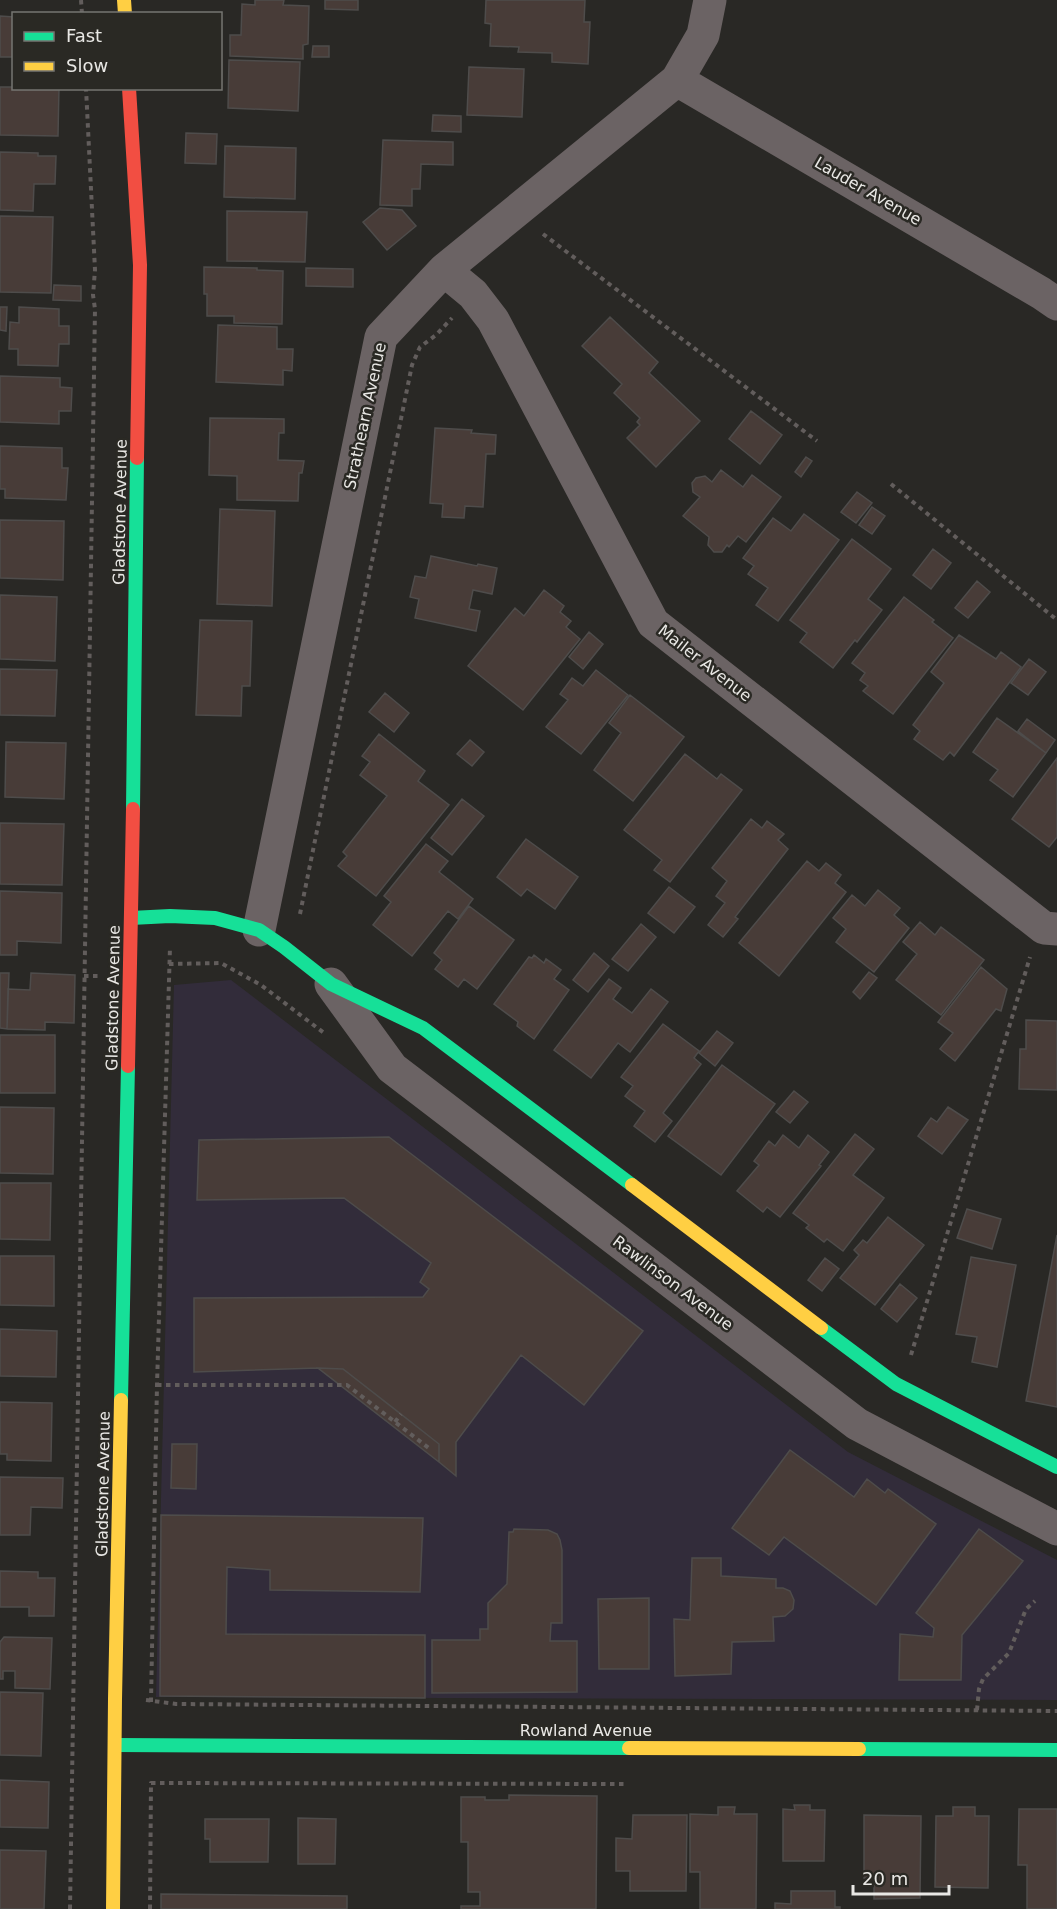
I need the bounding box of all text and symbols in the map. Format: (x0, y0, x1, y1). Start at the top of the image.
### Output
legend (12, 12, 222, 90)
text: Fast (66, 25, 102, 46)
text: Slow (66, 55, 108, 76)
street label: Lauder Avenue (811, 153, 925, 229)
street label: Strathearn Avenue (340, 341, 390, 491)
street label: Gladstone Avenue (109, 439, 131, 585)
street label: Mailer Avenue (654, 621, 756, 705)
street label: Gladstone Avenue (102, 925, 124, 1071)
street label: Rawlinson Avenue (609, 1232, 737, 1334)
street label: Gladstone Avenue (92, 1411, 114, 1557)
street label: Rowland Avenue (520, 1721, 652, 1740)
scale bar (853, 1858, 949, 1896)
text: 20 m (862, 1868, 908, 1889)

